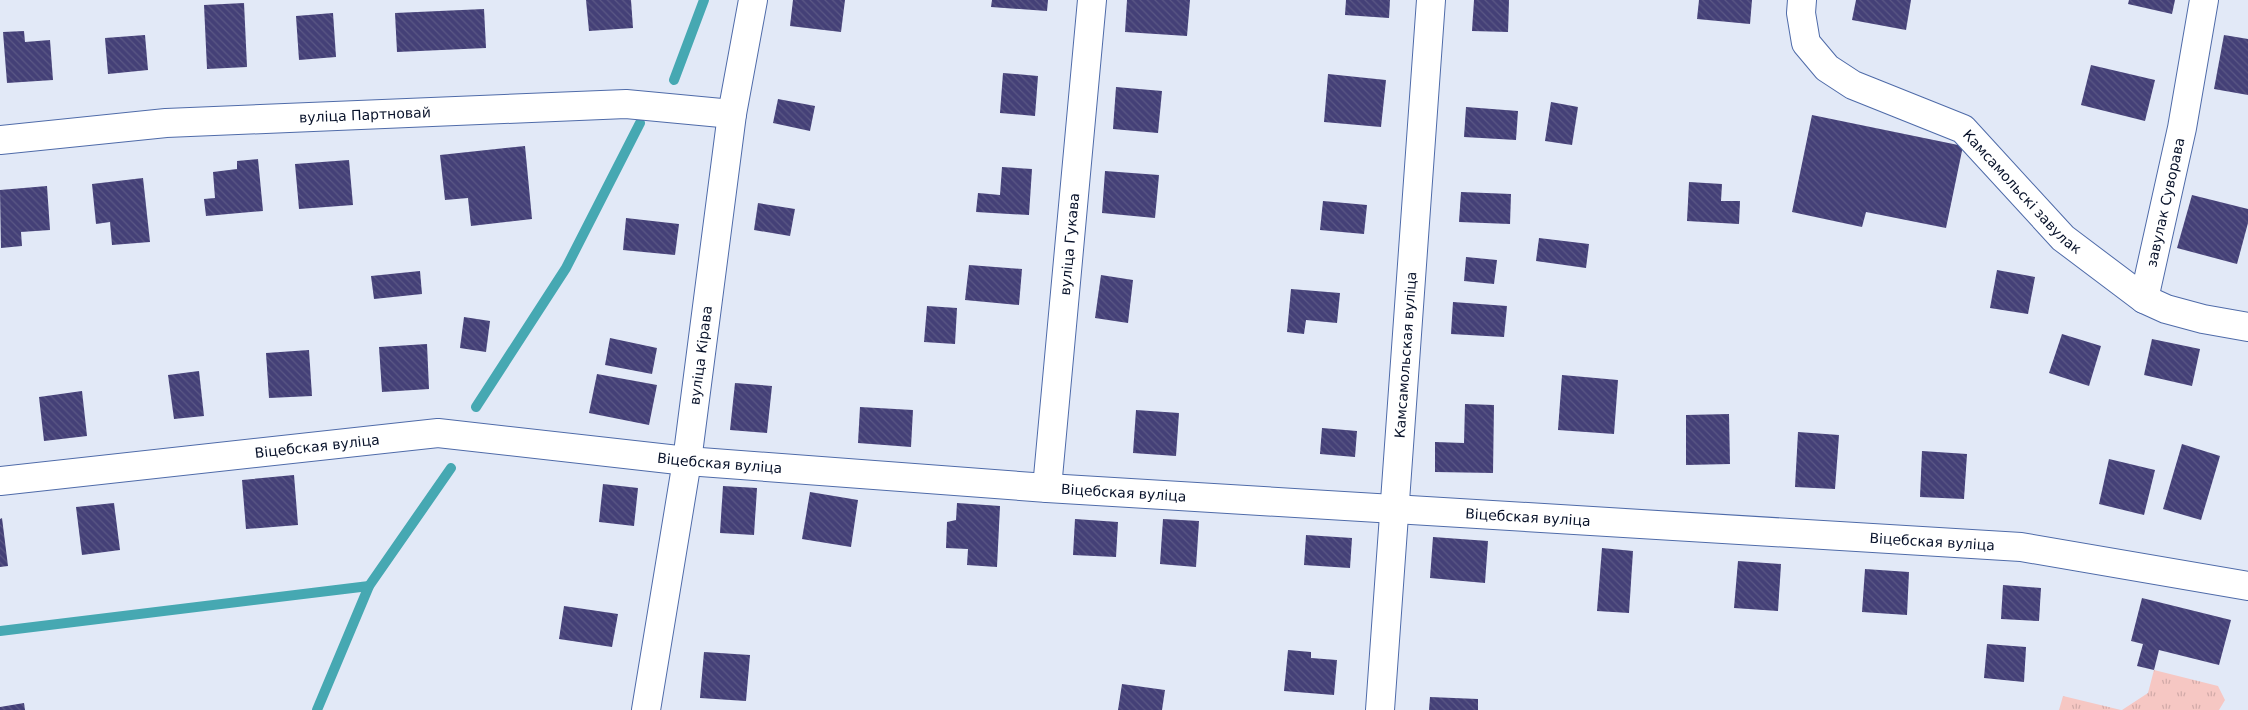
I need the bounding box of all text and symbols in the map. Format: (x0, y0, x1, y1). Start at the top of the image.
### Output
street label: вуліца Партновай (299, 104, 431, 125)
street label: Камсамольскі завулак (1960, 126, 2085, 257)
street label: завулак Суворава (2143, 136, 2188, 269)
street label: вуліца Гукава (1057, 192, 1082, 296)
street label: Камсамольская вуліца (1392, 271, 1419, 439)
street label: вуліца Кірава (686, 305, 715, 406)
street label: Віцебская вуліца (254, 431, 380, 461)
street label: Віцебская вуліца (656, 450, 783, 476)
street label: Віцебская вуліца (1061, 481, 1187, 504)
street label: Віцебская вуліца (1465, 505, 1591, 529)
street label: Віцебская вуліца (1869, 530, 1995, 553)

